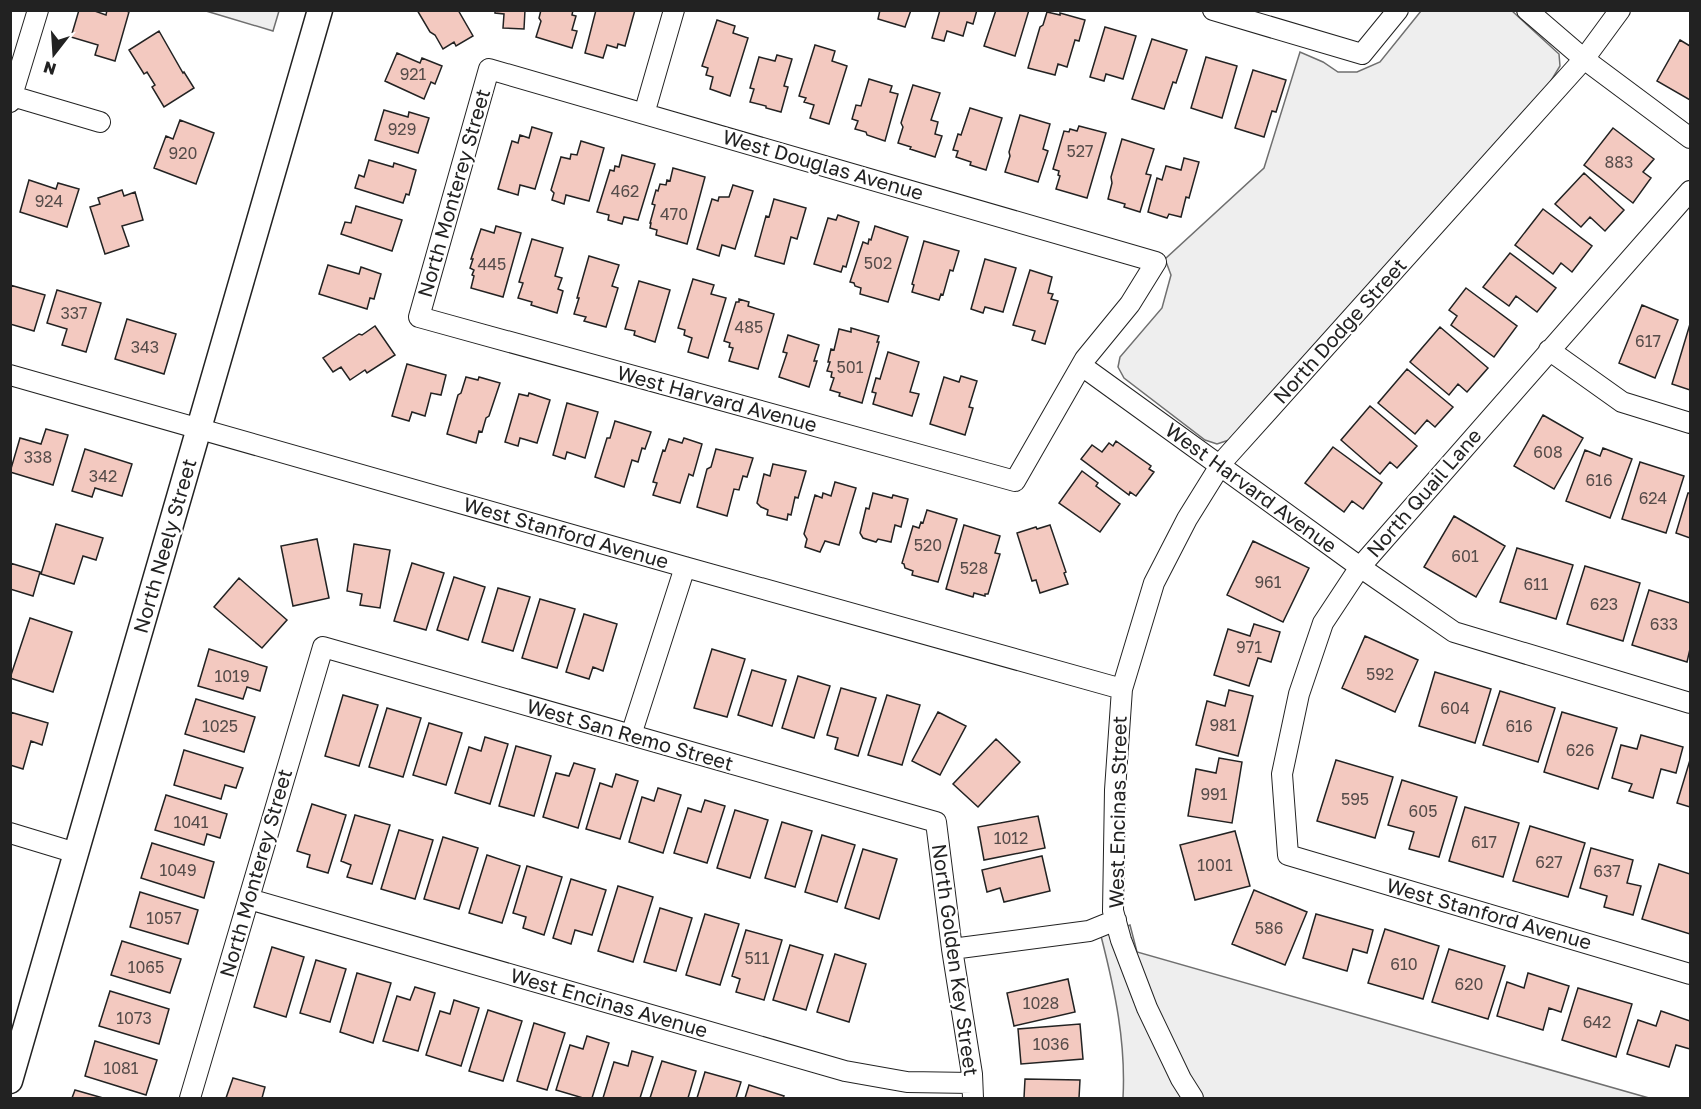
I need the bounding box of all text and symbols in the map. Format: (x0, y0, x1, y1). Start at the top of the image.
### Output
north arrow (24, 24, 84, 84)
text: N (41, 57, 58, 80)
house number: 921 (400, 64, 427, 84)
street label: North Monterey Street (412, 86, 494, 300)
house number: 929 (388, 119, 416, 139)
street label: West Douglas Avenue (720, 124, 927, 204)
house number: 527 (1066, 141, 1094, 161)
house number: 920 (169, 143, 197, 163)
house number: 883 (1605, 152, 1633, 172)
house number: 462 (611, 181, 639, 201)
house number: 924 (35, 191, 63, 211)
house number: 470 (660, 204, 688, 224)
house number: 502 (864, 253, 892, 273)
street label: North Dodge Street (1268, 253, 1411, 408)
house number: 445 (478, 254, 506, 274)
house number: 337 (60, 303, 88, 323)
house number: 485 (735, 317, 763, 337)
house number: 617 (1635, 331, 1661, 351)
house number: 343 (131, 337, 159, 357)
house number: 501 (837, 357, 864, 377)
street label: West Harvard Avenue (615, 360, 820, 436)
street label: West Harvard Avenue (1161, 417, 1342, 557)
street label: North Quail Lane (1361, 423, 1486, 562)
house number: 608 (1533, 442, 1563, 462)
house number: 338 (24, 447, 52, 467)
street label: North Neely Street (128, 456, 200, 636)
house number: 342 (89, 466, 117, 486)
house number: 616 (1585, 470, 1613, 490)
house number: 624 (1639, 488, 1667, 508)
street label: West Stanford Avenue (461, 491, 672, 573)
house number: 520 (914, 535, 942, 555)
house number: 601 (1451, 546, 1479, 566)
house number: 528 (960, 558, 988, 578)
house number: 961 (1254, 572, 1282, 592)
house number: 611 (1523, 574, 1549, 594)
house number: 623 (1590, 594, 1618, 614)
house number: 633 (1650, 614, 1678, 634)
house number: 971 (1236, 637, 1262, 657)
house number: 592 (1366, 664, 1394, 684)
house number: 1019 (214, 666, 250, 686)
street label: West San Remo Street (524, 693, 736, 775)
house number: 604 (1440, 698, 1470, 718)
street label: West Encinas Street (1103, 715, 1131, 909)
house number: 981 (1209, 715, 1237, 735)
house number: 1025 (202, 716, 238, 736)
house number: 616 (1505, 716, 1533, 736)
house number: 626 (1566, 740, 1594, 760)
street label: North Monterey Street (214, 766, 296, 980)
house number: 991 (1200, 784, 1228, 804)
house number: 595 (1341, 789, 1369, 809)
house number: 605 (1409, 801, 1437, 821)
house number: 1041 (173, 812, 209, 832)
house number: 1012 (994, 828, 1028, 848)
house number: 617 (1471, 832, 1497, 852)
street label: North Golden Key Street (928, 842, 984, 1077)
house number: 627 (1535, 852, 1563, 872)
house number: 1001 (1197, 855, 1233, 875)
house number: 1049 (159, 860, 197, 880)
house number: 637 (1593, 861, 1621, 881)
street label: West Stanford Avenue (1384, 872, 1595, 954)
house number: 1057 (146, 908, 182, 928)
house number: 586 (1255, 918, 1283, 938)
house number: 511 (745, 948, 770, 968)
house number: 610 (1390, 954, 1418, 974)
house number: 1065 (128, 957, 164, 977)
street label: West Encinas Avenue (508, 962, 711, 1042)
house number: 620 (1455, 974, 1483, 994)
house number: 1028 (1023, 993, 1059, 1013)
house number: 1073 (116, 1008, 152, 1028)
house number: 642 (1583, 1012, 1611, 1032)
house number: 1036 (1033, 1034, 1069, 1054)
house number: 1081 (103, 1058, 139, 1078)

